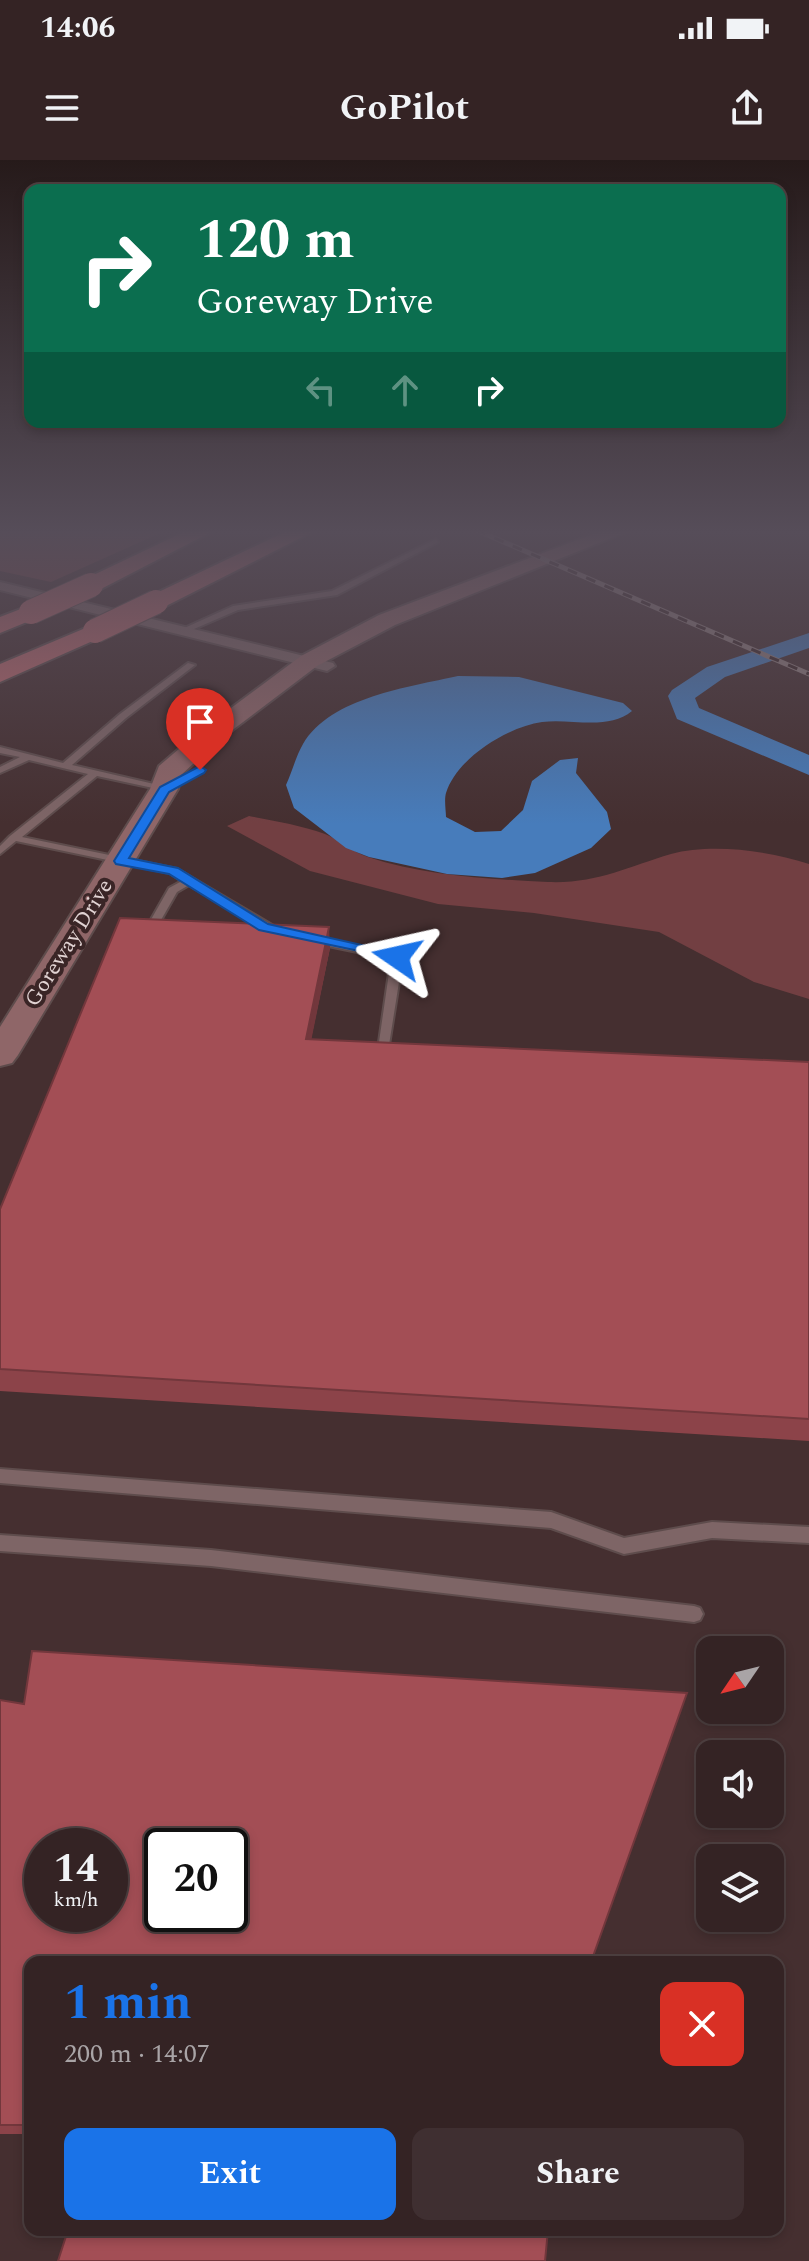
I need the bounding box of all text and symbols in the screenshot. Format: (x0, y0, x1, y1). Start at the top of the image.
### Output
text: 14:06 (40, 5, 115, 51)
text: GoPilot (340, 81, 469, 136)
icon: menu (40, 86, 84, 130)
icon: share (725, 86, 769, 130)
text: 120 m (196, 198, 355, 283)
icon: right (64, 216, 168, 320)
text: Goreway Drive (196, 275, 434, 330)
icon: left (299, 368, 343, 412)
icon: ahead (383, 368, 427, 412)
icon: right (467, 368, 511, 412)
pin (166, 688, 234, 770)
icon: arrive (178, 700, 222, 744)
street label: Goreway Drive (17, 873, 121, 1013)
position arrow (355, 915, 439, 999)
north arrow (696, 1636, 784, 1724)
map controls (696, 1636, 784, 1932)
button: sound (696, 1740, 784, 1828)
speed limit sign: 20 (144, 1828, 248, 1932)
text: 14 (54, 1839, 98, 1900)
button: layers (696, 1844, 784, 1932)
text: km/h (54, 1885, 99, 1915)
text: 1 min (64, 1967, 192, 2040)
button: close (660, 1982, 744, 2066)
text: 200 m · 14:07 (64, 2034, 210, 2074)
button: Exit (64, 2128, 396, 2220)
button: Share (412, 2128, 744, 2220)

